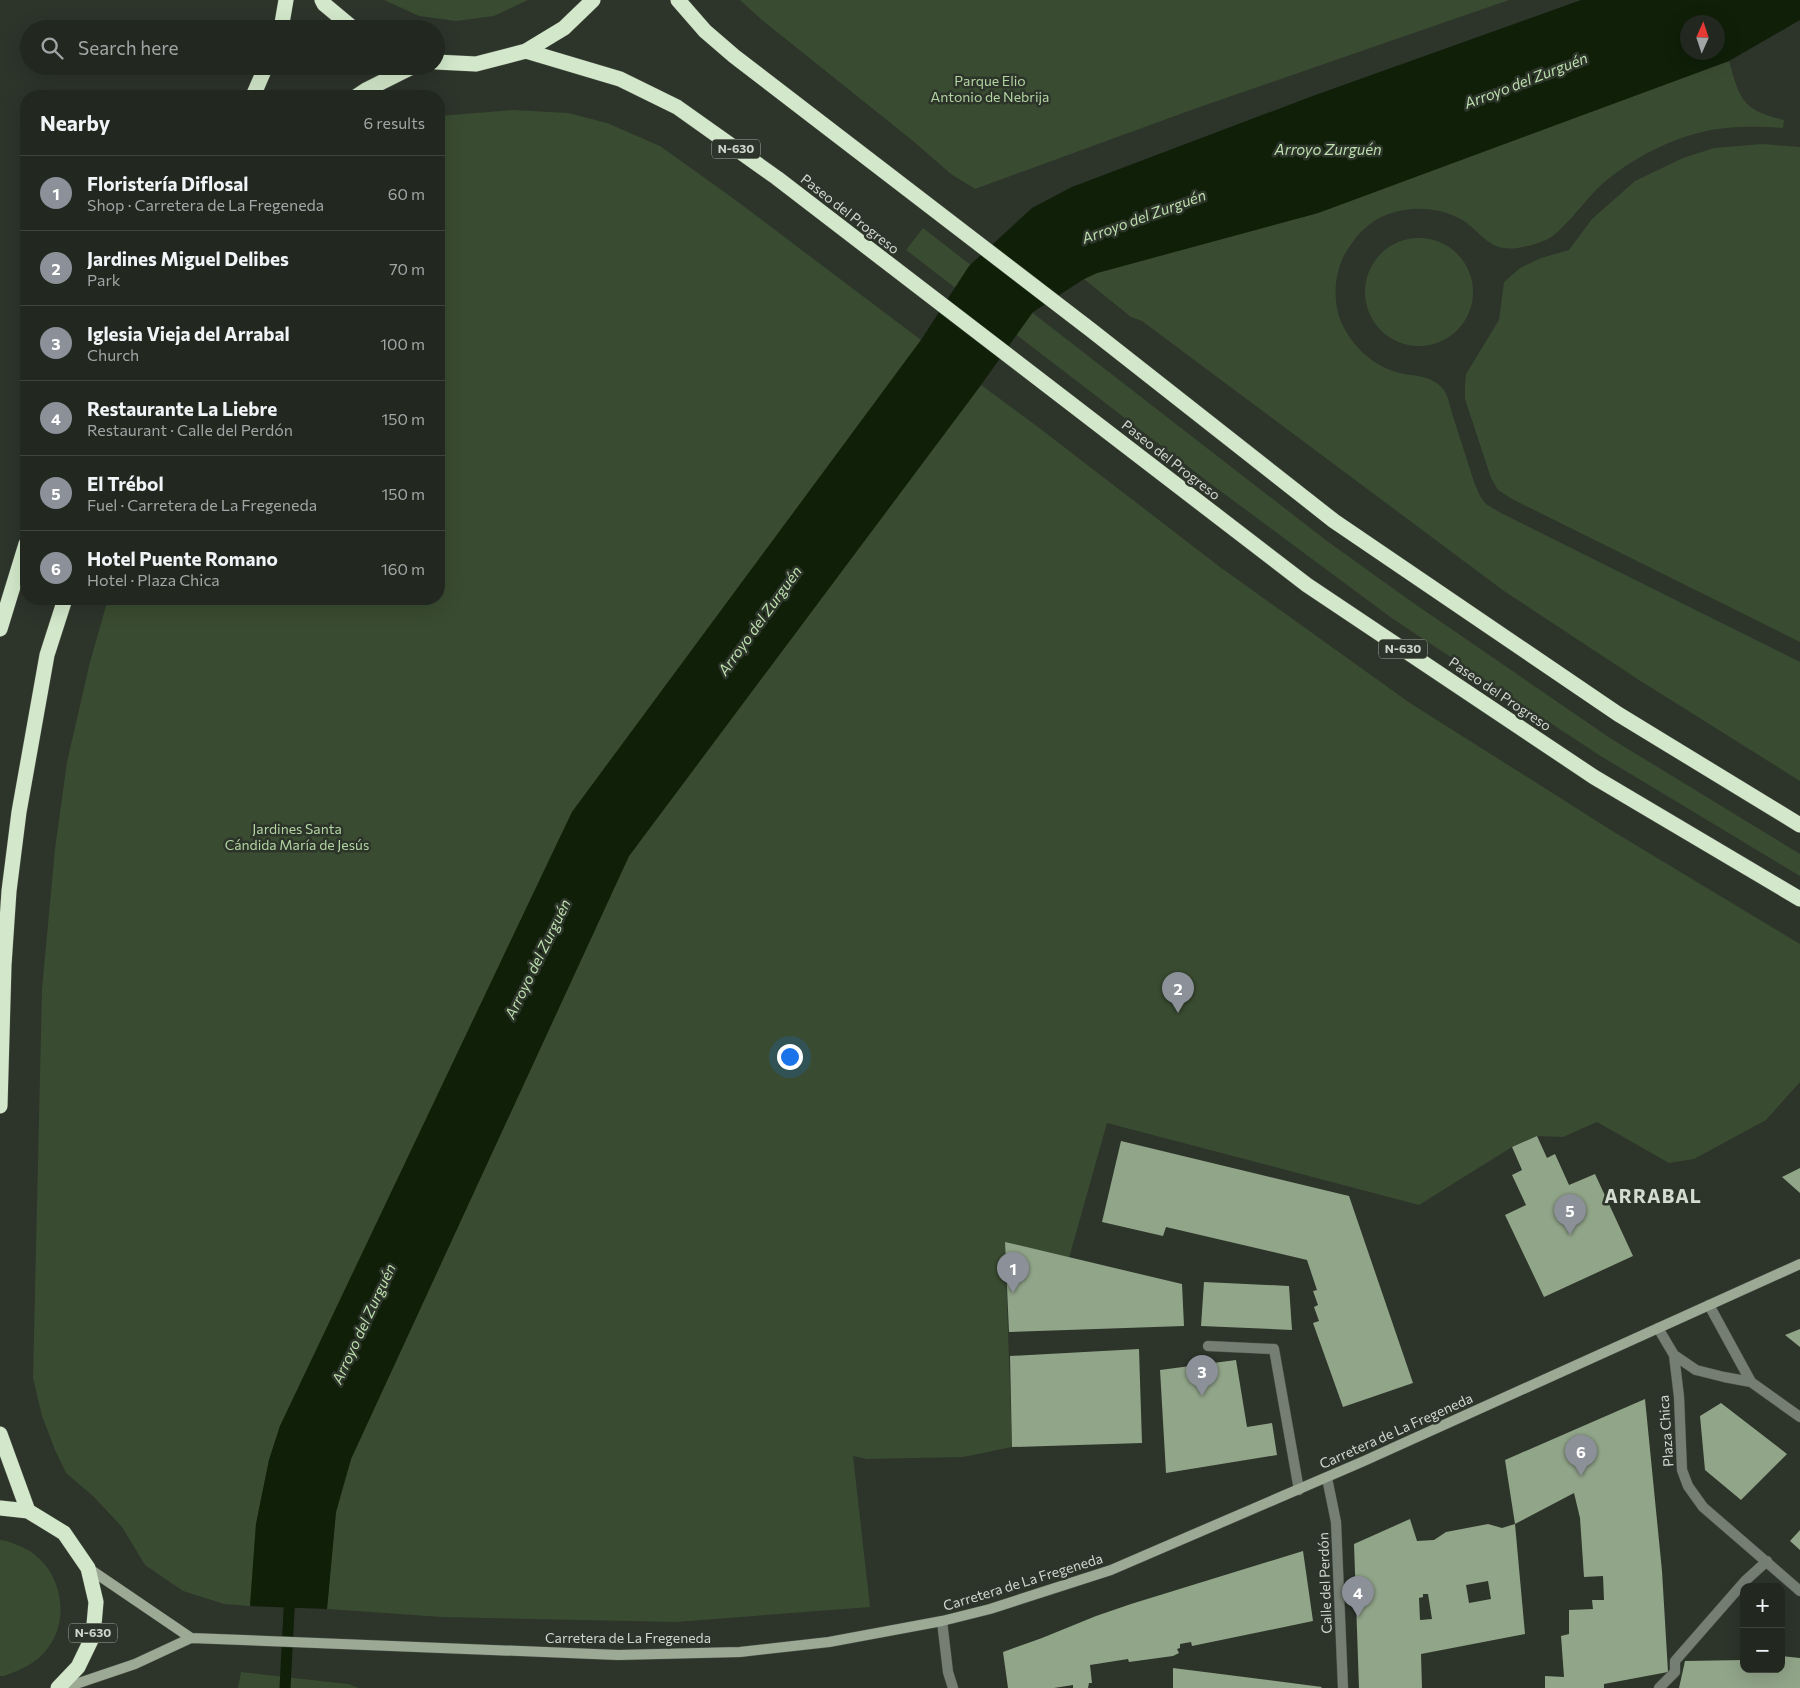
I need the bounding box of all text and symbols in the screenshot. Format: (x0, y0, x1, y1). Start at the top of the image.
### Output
north arrow (1680, 15, 1725, 60)
search box (20, 20, 445, 75)
icon: search (38, 34, 66, 62)
text: Search here (78, 36, 178, 59)
water label: Arroyo del Zurguén (1460, 48, 1590, 112)
park label: Parque Elio Antonio de Nebrija (931, 72, 1049, 105)
text: Nearby (40, 110, 110, 135)
text: 6 results (364, 113, 425, 132)
road number: N-630 (712, 140, 760, 158)
water label: Arroyo Zurguén (1273, 140, 1382, 158)
street label: Paseo del Progreso (798, 170, 903, 257)
text: Floristería Diflosal (87, 172, 248, 195)
text: 1 (52, 184, 60, 203)
text: 60 m (388, 184, 425, 203)
water label: Arroyo del Zurguén (1078, 185, 1208, 247)
text: Shop · Carretera de La Fregeneda (87, 195, 324, 214)
text: Jardines Miguel Delibes (87, 247, 289, 270)
text: 2 (51, 259, 61, 278)
text: 70 m (389, 259, 425, 278)
text: Park (87, 270, 120, 289)
text: Iglesia Vieja del Arrabal (87, 322, 290, 345)
text: 3 (51, 334, 61, 353)
text: 100 m (380, 334, 425, 353)
text: Church (87, 345, 139, 364)
text: Restaurante La Liebre (87, 397, 277, 420)
text: 4 (51, 409, 61, 428)
text: 150 m (382, 409, 425, 428)
street label: Paseo del Progreso (1119, 416, 1224, 503)
text: Restaurant · Calle del Perdón (87, 420, 293, 439)
text: El Trébol (87, 472, 164, 495)
text: 5 (51, 484, 61, 503)
text: 150 m (382, 484, 425, 503)
text: Fuel · Carretera de La Fregeneda (87, 495, 317, 514)
text: Hotel Puente Romano (87, 547, 278, 570)
text: 6 (51, 559, 61, 578)
text: 160 m (381, 559, 425, 578)
water label: Arroyo del Zurguén (713, 562, 805, 679)
text: Hotel · Plaza Chica (87, 570, 220, 589)
road number: N-630 (1379, 640, 1427, 659)
street label: Paseo del Progreso (1446, 653, 1555, 734)
park label: Jardines Santa Cándida María de Jesús (225, 820, 369, 853)
water label: Arroyo del Zurguén (500, 896, 574, 1022)
pin: 2 (1162, 972, 1194, 1013)
your location (777, 1044, 803, 1070)
district label: ARRABAL (1604, 1184, 1702, 1207)
pin: 5 (1554, 1194, 1586, 1235)
pin: 1 (997, 1252, 1029, 1293)
water label: Arroyo del Zurguén (327, 1261, 399, 1388)
pin: 3 (1186, 1355, 1218, 1396)
street label: Carretera de La Fregeneda (1317, 1389, 1475, 1472)
street label: Plaza Chica (1655, 1394, 1676, 1468)
pin: 6 (1565, 1435, 1597, 1476)
street label: Calle del Perdón (1314, 1532, 1335, 1634)
street label: Carretera de La Fregeneda (941, 1549, 1105, 1614)
pin: 4 (1342, 1576, 1374, 1617)
map controls (1740, 1583, 1785, 1673)
button: + (1740, 1583, 1785, 1628)
road number: N-630 (69, 1624, 117, 1642)
button: − (1740, 1628, 1785, 1673)
street label: Carretera de La Fregeneda (545, 1629, 711, 1646)

